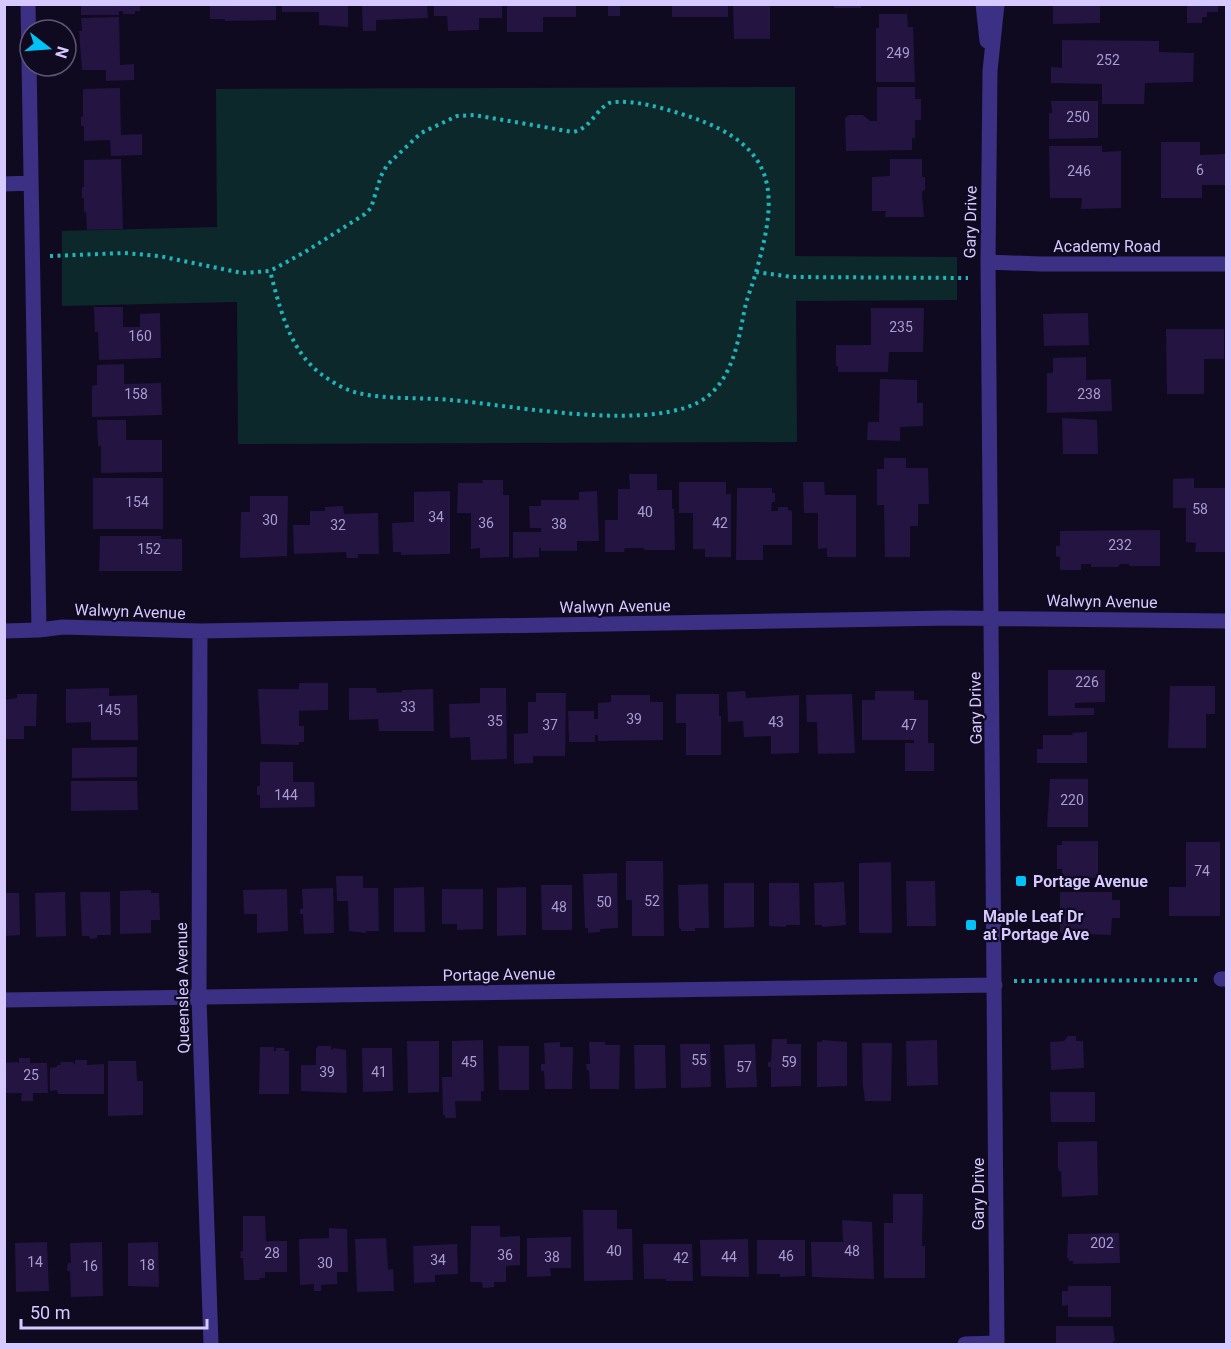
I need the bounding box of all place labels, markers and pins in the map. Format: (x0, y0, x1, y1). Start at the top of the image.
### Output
place label: Portage Avenue (1033, 872, 1148, 891)
marker: Portage Avenue (1014, 874, 1028, 888)
place label: Maple Leaf Dr at Portage Ave (983, 907, 1090, 944)
marker: Maple Leaf Dr at Portage Ave (964, 918, 978, 932)

